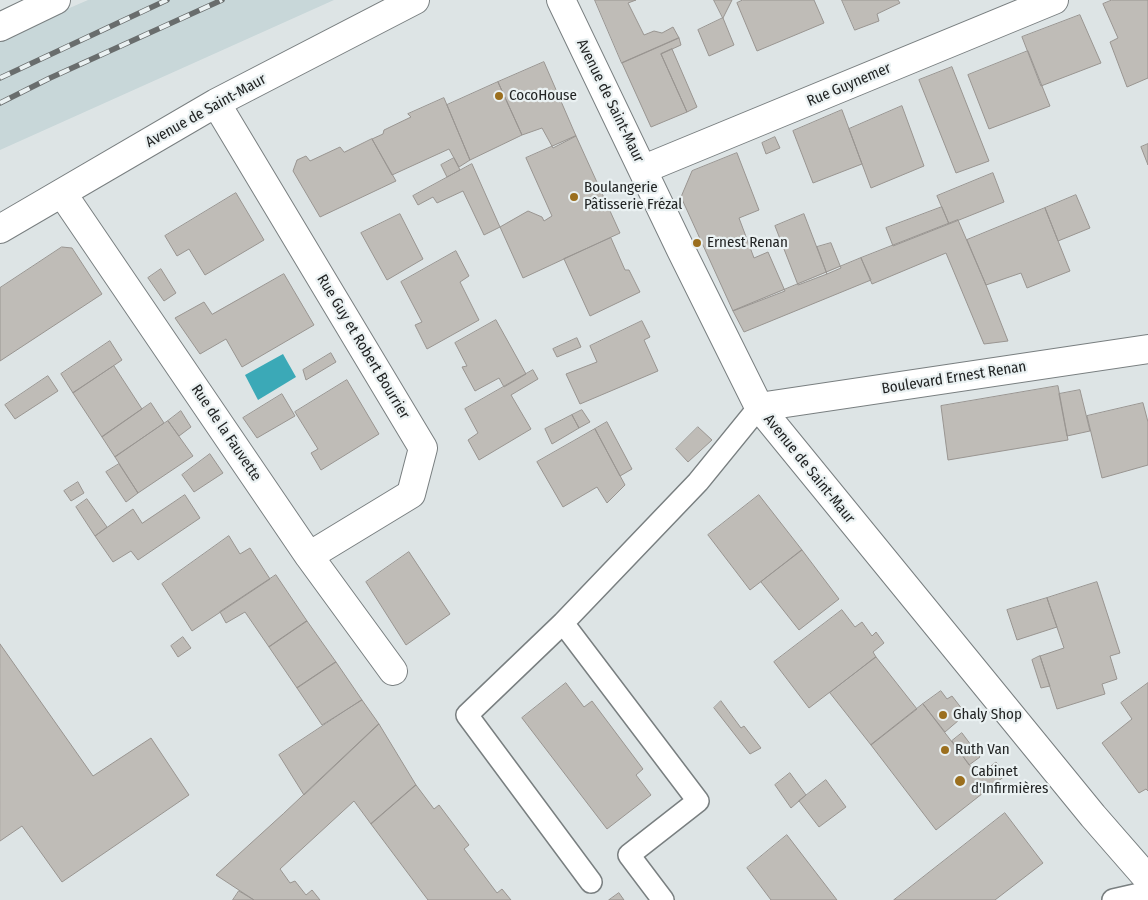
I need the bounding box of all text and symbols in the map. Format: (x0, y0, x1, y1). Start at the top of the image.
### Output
street label: Avenue de Saint-Maur (572, 36, 648, 166)
street label: Rue Guynemer (804, 59, 894, 111)
street label: Avenue de Saint-Maur (143, 70, 269, 152)
place label: CocoHouse (509, 87, 577, 105)
marker: CocoHouse (493, 90, 505, 102)
place label: Boulangerie Pâtisserie Frézal (584, 179, 682, 214)
marker: Boulangerie Pâtisserie Frézal (568, 191, 580, 203)
place label: Ernest Renan (707, 234, 788, 252)
marker: Ernest Renan (691, 237, 703, 249)
street label: Rue Guy et Robert Bourrier (313, 272, 413, 422)
street label: Boulevard Ernest Renan (880, 358, 1028, 398)
street label: Rue de la Fauvette (187, 381, 265, 485)
street label: Avenue de Saint-Maur (760, 411, 858, 527)
place label: Ghaly Shop (953, 706, 1022, 724)
marker: Ghaly Shop (937, 709, 949, 721)
place label: Ruth Van (955, 741, 1010, 759)
marker: Ruth Van (939, 744, 951, 756)
place label: Cabinet d'Infirmières (971, 763, 1048, 798)
marker: Cabinet d'Infirmières (953, 774, 967, 788)

